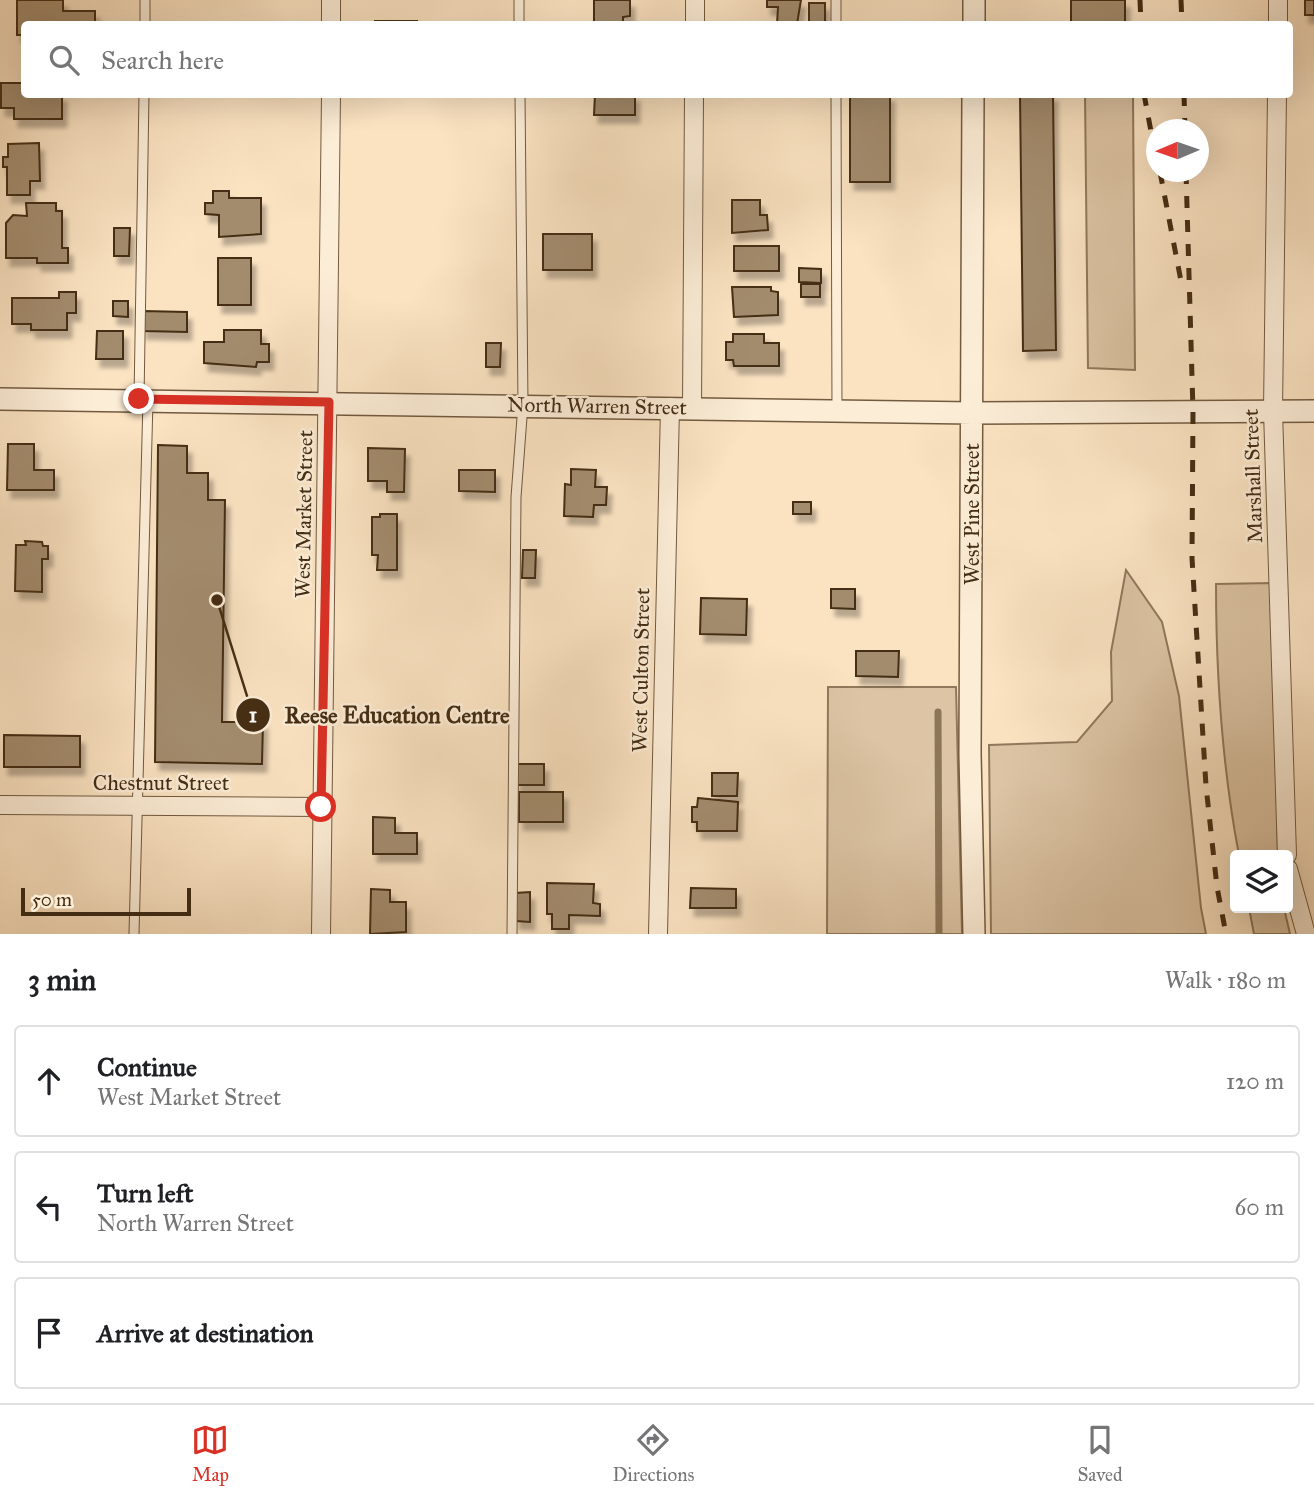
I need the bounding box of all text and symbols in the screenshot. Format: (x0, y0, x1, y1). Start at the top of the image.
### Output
search box (21, 21, 1293, 98)
icon: search (45, 41, 83, 79)
text: Search here (101, 44, 224, 76)
north arrow (1146, 119, 1209, 182)
route end (123, 383, 154, 414)
street label: North Warren Street (507, 391, 688, 421)
street label: Marshall Street (1238, 408, 1268, 544)
street label: West Market Street (290, 429, 318, 598)
street label: West Pine Street (959, 442, 985, 585)
street label: West Culton Street (627, 587, 655, 753)
callout: Reese Education Centre (235, 693, 523, 737)
text: Reese Education Centre (284, 701, 510, 729)
text: 1 (249, 702, 257, 728)
street label: Chestnut Street (93, 770, 230, 796)
route start (305, 791, 336, 822)
map controls (1230, 850, 1293, 913)
button: layers (1230, 850, 1293, 913)
scale bar (21, 885, 191, 917)
text: 50 m (32, 888, 72, 911)
text: 3 min (28, 962, 96, 998)
text: Walk · 180 m (1165, 966, 1286, 994)
text: Continue (97, 1051, 197, 1083)
icon: ahead (30, 1062, 68, 1100)
text: 120 m (1226, 1067, 1284, 1095)
text: West Market Street (97, 1083, 281, 1111)
text: Turn left (97, 1177, 193, 1209)
icon: left (30, 1188, 68, 1226)
text: 60 m (1235, 1193, 1284, 1221)
text: North Warren Street (97, 1209, 294, 1237)
icon: arrive (30, 1314, 68, 1352)
text: Arrive at destination (97, 1317, 314, 1349)
tab: Map (191, 1421, 229, 1486)
tab: Directions (612, 1421, 694, 1486)
tab: Saved (1077, 1421, 1123, 1486)

